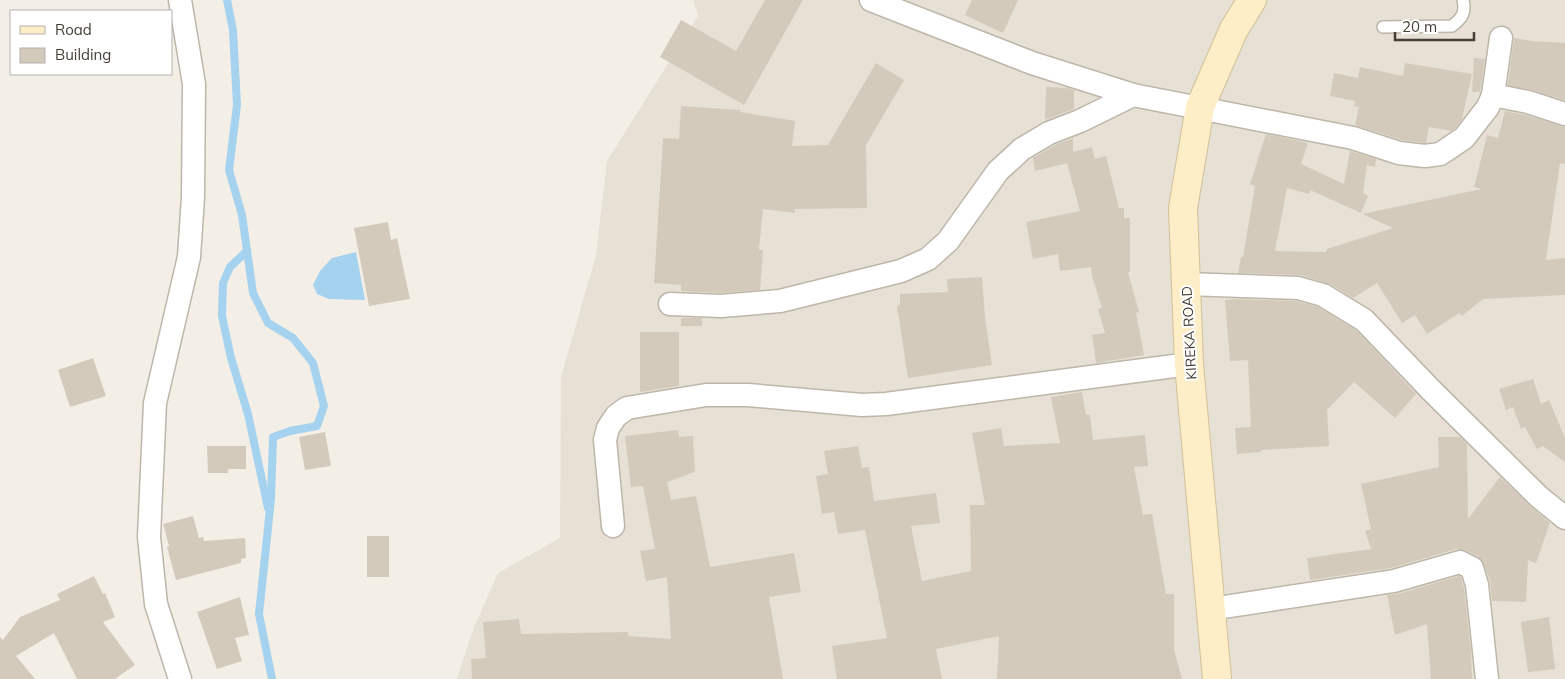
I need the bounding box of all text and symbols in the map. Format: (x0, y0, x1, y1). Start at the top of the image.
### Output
legend (10, 10, 172, 75)
scale bar (1395, 10, 1474, 42)
text: 20 m (1402, 17, 1437, 36)
text: Road (55, 20, 92, 39)
text: Building (55, 45, 111, 64)
street label: KIREKA ROAD (1178, 286, 1200, 380)

